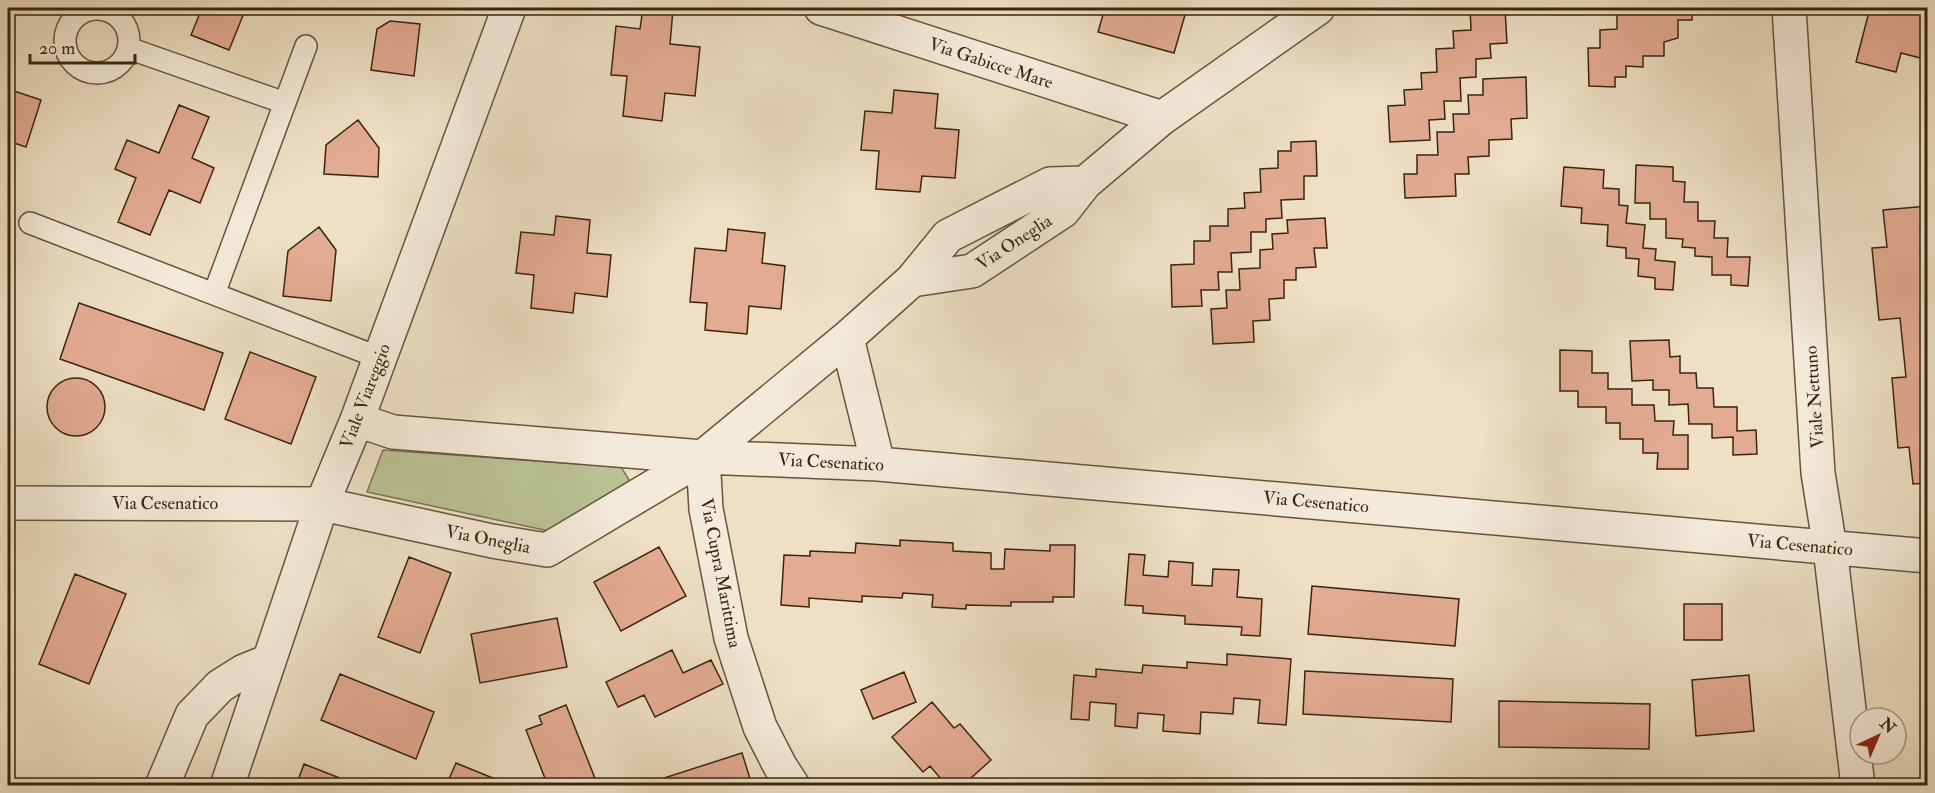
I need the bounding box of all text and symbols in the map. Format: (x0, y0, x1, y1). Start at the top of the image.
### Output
scale bar (30, 27, 135, 65)
street label: Via Gabicce Mare (926, 33, 1056, 95)
text: 20 m (39, 37, 75, 60)
street label: Via Oneglia (972, 209, 1057, 275)
street label: Viale Viareggio (335, 340, 396, 452)
street label: Viale Nettuno (1799, 345, 1830, 449)
street label: Via Cesenatico (777, 448, 885, 477)
street label: Via Cesenatico (1262, 486, 1370, 519)
street label: Via Cesenatico (112, 492, 218, 515)
street label: Via Cupra Marittima (695, 496, 746, 650)
street label: Via Oneglia (444, 520, 533, 559)
street label: Via Cesenatico (1746, 529, 1854, 562)
north arrow (1848, 706, 1908, 766)
text: N (1875, 713, 1900, 739)

